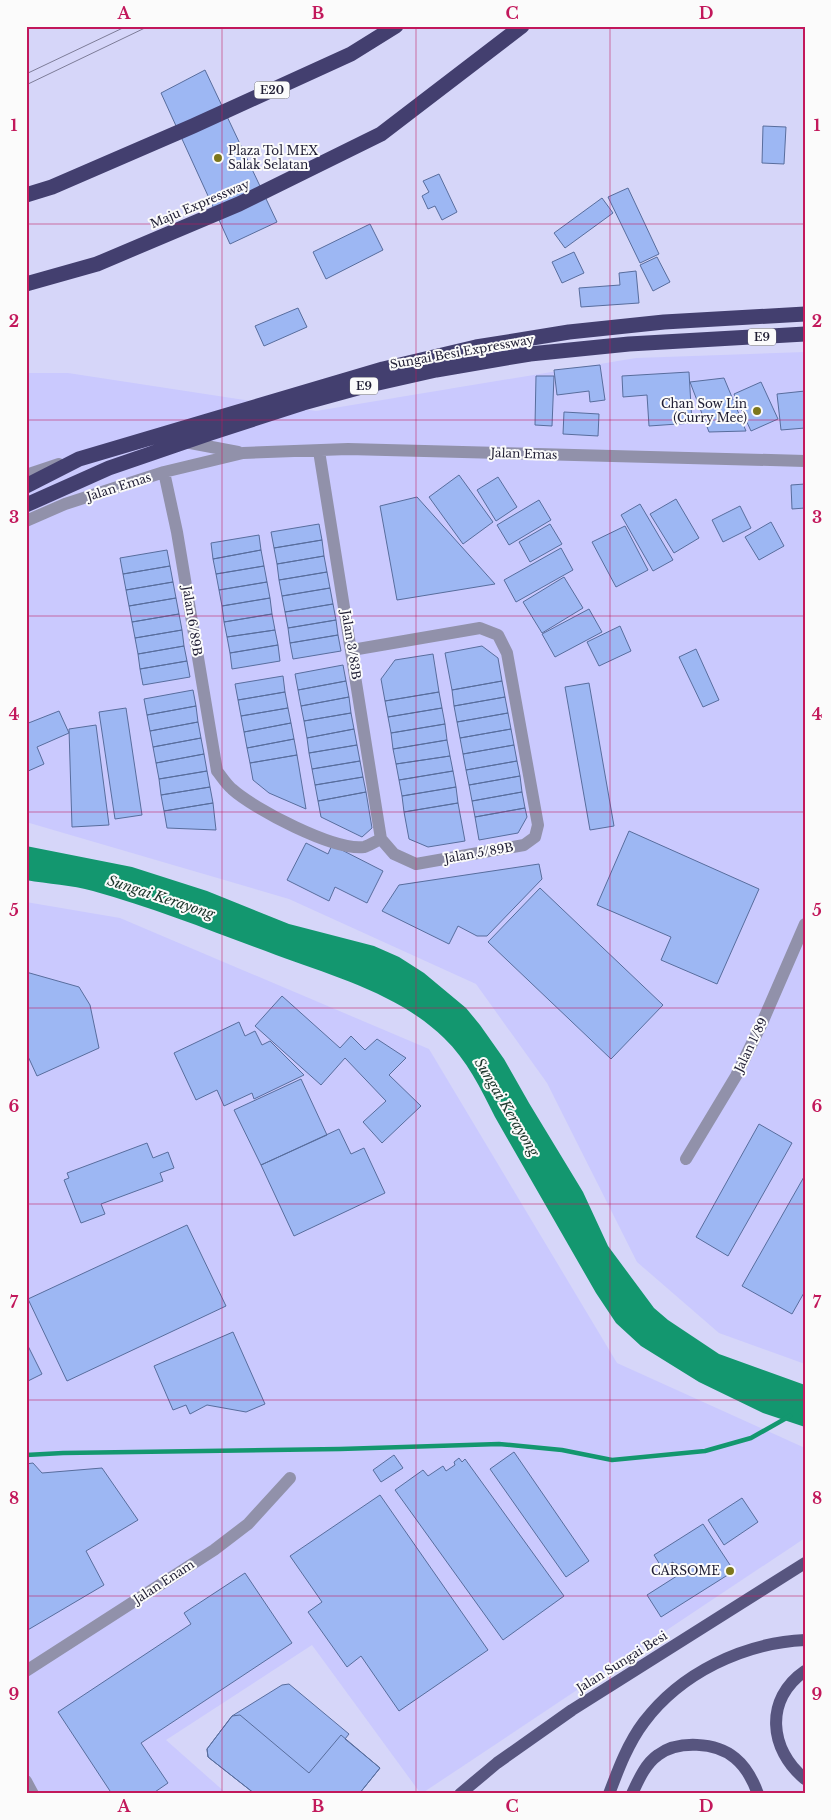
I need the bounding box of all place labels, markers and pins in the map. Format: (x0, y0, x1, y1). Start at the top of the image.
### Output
place label: Plaza Tol MEX Salak Selatan (228, 143, 318, 172)
marker: Plaza Tol MEX Salak Selatan (212, 152, 224, 164)
place label: Chan Sow Lin (Curry Mee) (661, 396, 747, 425)
marker: Chan Sow Lin (Curry Mee) (751, 405, 763, 417)
place label: CARSOME (651, 1563, 720, 1578)
marker: CARSOME (724, 1565, 736, 1577)

